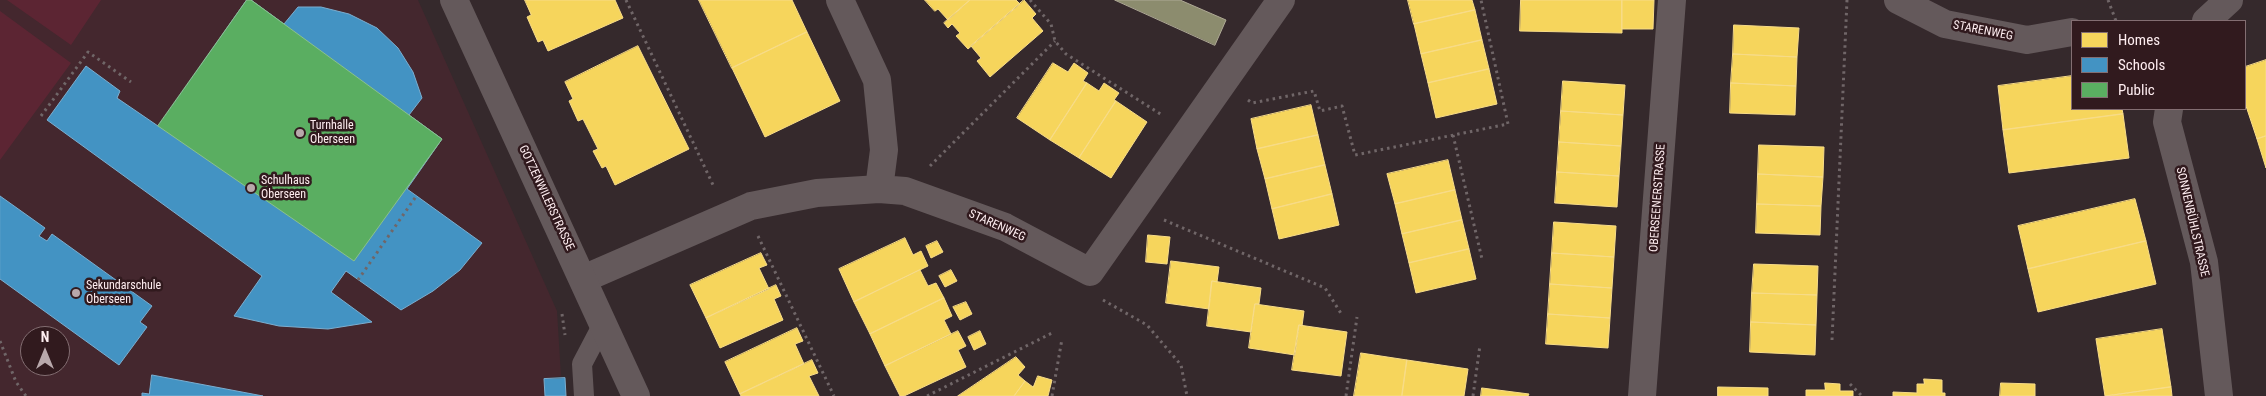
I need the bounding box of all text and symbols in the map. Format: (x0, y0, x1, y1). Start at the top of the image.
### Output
street label: STARENWEG (1952, 18, 2014, 44)
legend (2071, 20, 2246, 110)
text: Homes (2118, 31, 2160, 49)
text: Schools (2118, 56, 2165, 74)
text: Public (2118, 81, 2155, 99)
place label: Turnhalle Oberseen (310, 119, 355, 147)
marker: Turnhalle Oberseen (294, 127, 306, 139)
street label: GOTZENWILERSTRASSE (515, 143, 577, 253)
street label: OBERSEENERSTRASSE (1647, 144, 1669, 252)
street label: SONNENBÜHLSTRASSE (2172, 166, 2212, 278)
place label: Schulhaus Oberseen (261, 174, 310, 202)
marker: Schulhaus Oberseen (245, 182, 257, 194)
street label: STARENWEG (966, 207, 1028, 245)
place label: Sekundarschule Oberseen (86, 279, 161, 307)
marker: Sekundarschule Oberseen (70, 287, 82, 299)
north arrow (20, 326, 70, 376)
text: N (41, 329, 49, 345)

